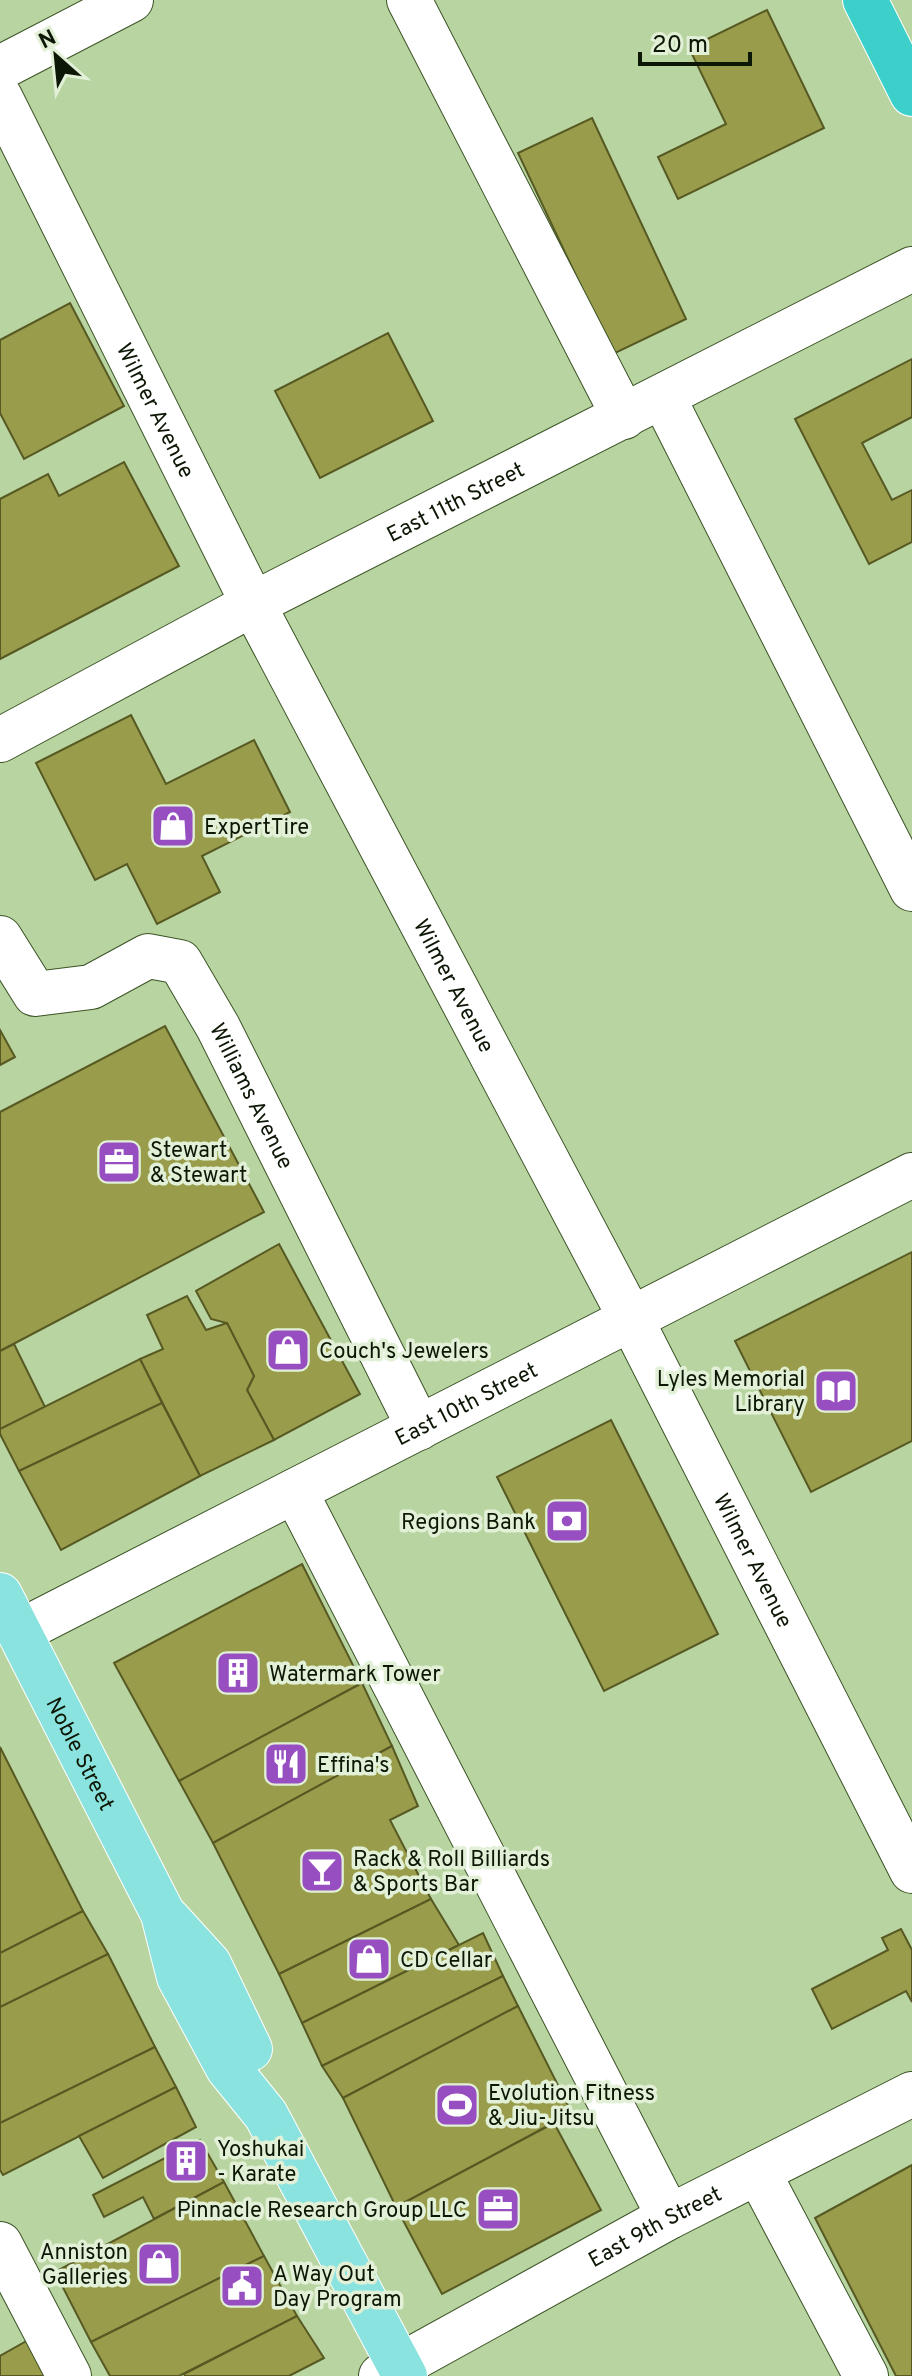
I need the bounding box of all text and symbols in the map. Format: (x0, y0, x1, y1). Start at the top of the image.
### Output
north arrow (16, 16, 96, 96)
scale bar (640, 16, 750, 66)
text: N (35, 25, 61, 56)
text: 20 m (652, 31, 708, 61)
street label: Wilmer Avenue (109, 339, 199, 483)
street label: East 11th Street (383, 457, 530, 550)
shop icon: ExpertTire (149, 802, 197, 850)
place label: ExpertTire (204, 815, 309, 842)
street label: Wilmer Avenue (406, 915, 499, 1058)
street label: Williams Avenue (202, 1019, 298, 1174)
office icon: Stewart & Stewart (95, 1138, 143, 1186)
place label: Stewart & Stewart (150, 1138, 247, 1190)
shop icon: Couch's Jewelers (264, 1326, 312, 1374)
place label: Couch's Jewelers (319, 1339, 489, 1366)
street label: East 10th Street (391, 1358, 543, 1453)
place label: Lyles Memorial Library (657, 1367, 805, 1419)
library icon: Lyles Memorial Library (812, 1367, 860, 1415)
street label: Wilmer Avenue (706, 1490, 797, 1633)
bank icon: Regions Bank (543, 1497, 591, 1545)
place label: Regions Bank (401, 1510, 536, 1537)
building icon: Watermark Tower (214, 1649, 262, 1697)
place label: Watermark Tower (269, 1662, 441, 1689)
street label: Noble Street (39, 1693, 119, 1816)
restaurant icon: Effina's (262, 1740, 310, 1788)
place label: Effina's (317, 1753, 390, 1780)
bar icon: Rack & Roll Billiards & Sports Bar (298, 1847, 346, 1895)
place label: Rack & Roll Billiards & Sports Bar (353, 1847, 550, 1899)
shop icon: CD Cellar (345, 1935, 393, 1983)
place label: CD Cellar (400, 1948, 493, 1975)
sports icon: Evolution Fitness & Jiu-Jitsu (433, 2081, 481, 2129)
place label: Evolution Fitness & Jiu-Jitsu (488, 2081, 655, 2133)
building icon: Yoshukai - Karate (162, 2137, 210, 2185)
place label: Yoshukai - Karate (217, 2137, 304, 2189)
street label: East 9th Street (584, 2182, 727, 2275)
office icon: Pinnacle Research Group LLC (474, 2185, 522, 2233)
place label: Pinnacle Research Group LLC (177, 2198, 467, 2225)
place label: Anniston Galleries (40, 2240, 128, 2292)
shop icon: Anniston Galleries (135, 2240, 183, 2288)
public building icon: A Way Out Day Program (218, 2262, 266, 2310)
place label: A Way Out Day Program (273, 2262, 402, 2314)

